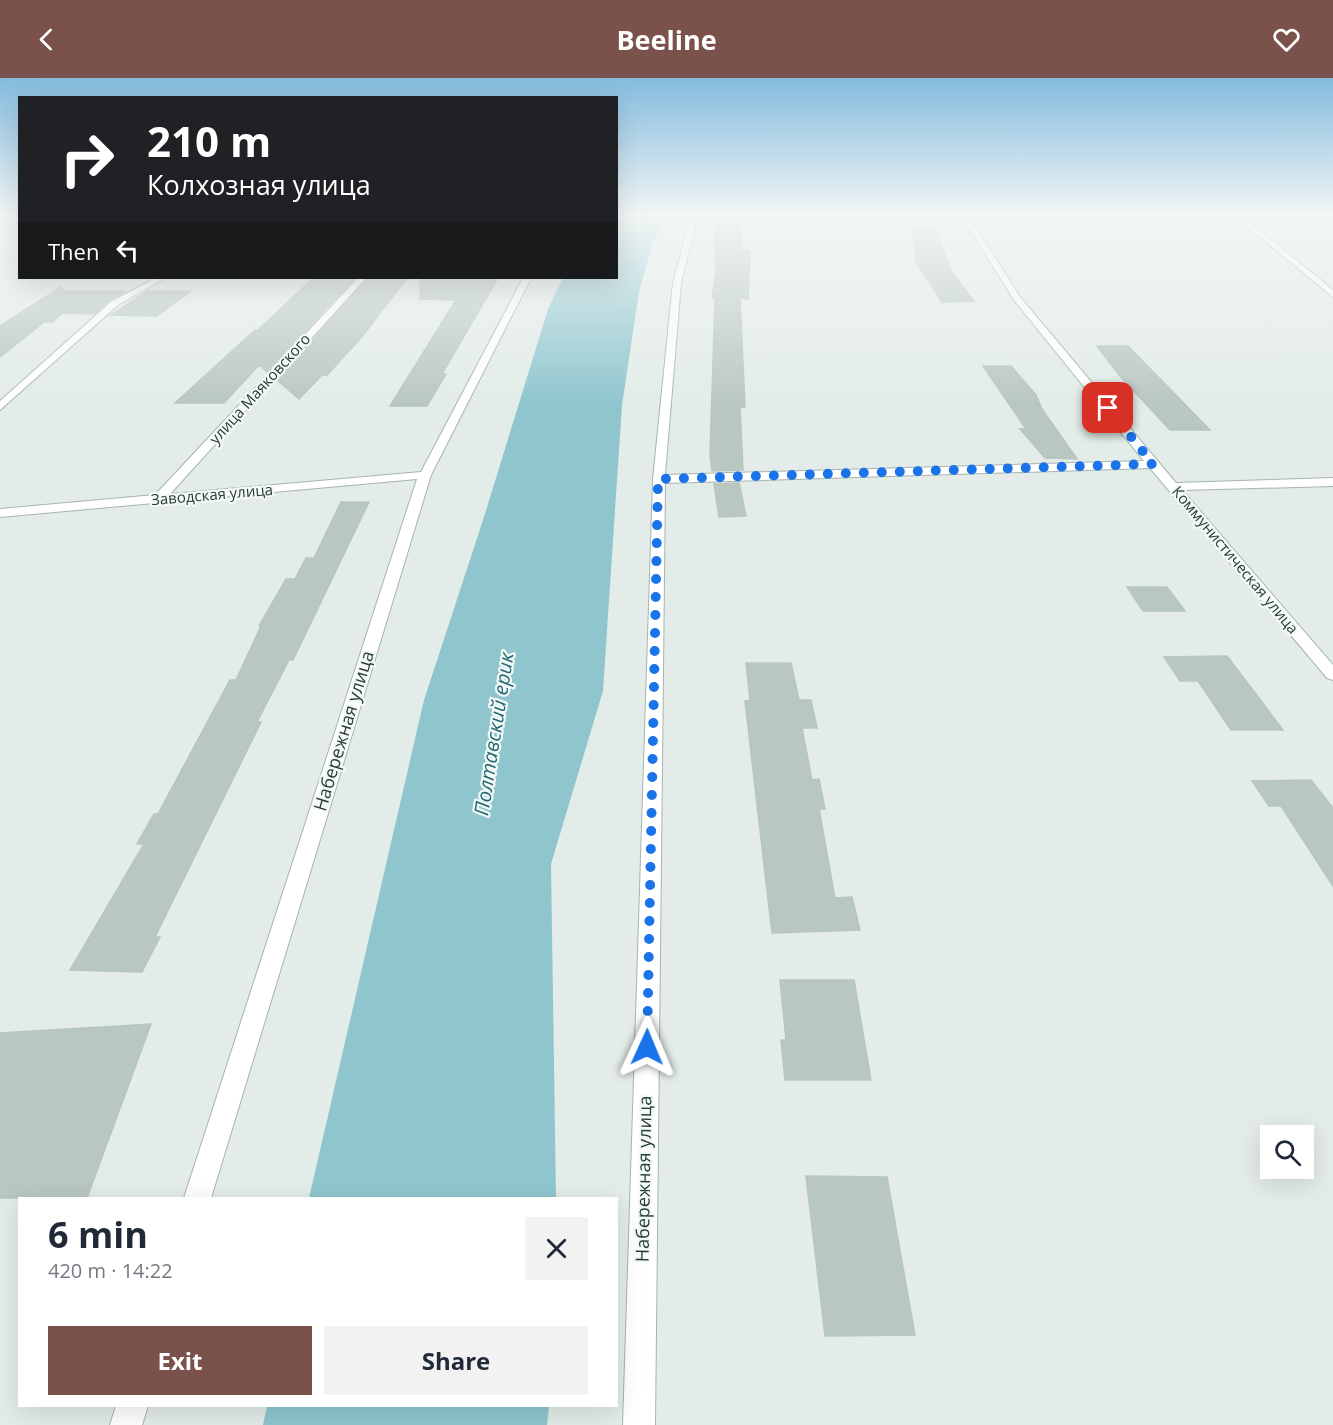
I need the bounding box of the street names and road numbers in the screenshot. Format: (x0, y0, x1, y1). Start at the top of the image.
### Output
street label: улица Маяковского (204, 329, 314, 448)
street label: Заводская улица (150, 479, 274, 509)
street label: Коммунистическая улица (1168, 481, 1303, 637)
street label: Набережная улица (307, 648, 379, 814)
street label: Набережная улица (630, 1096, 656, 1262)

